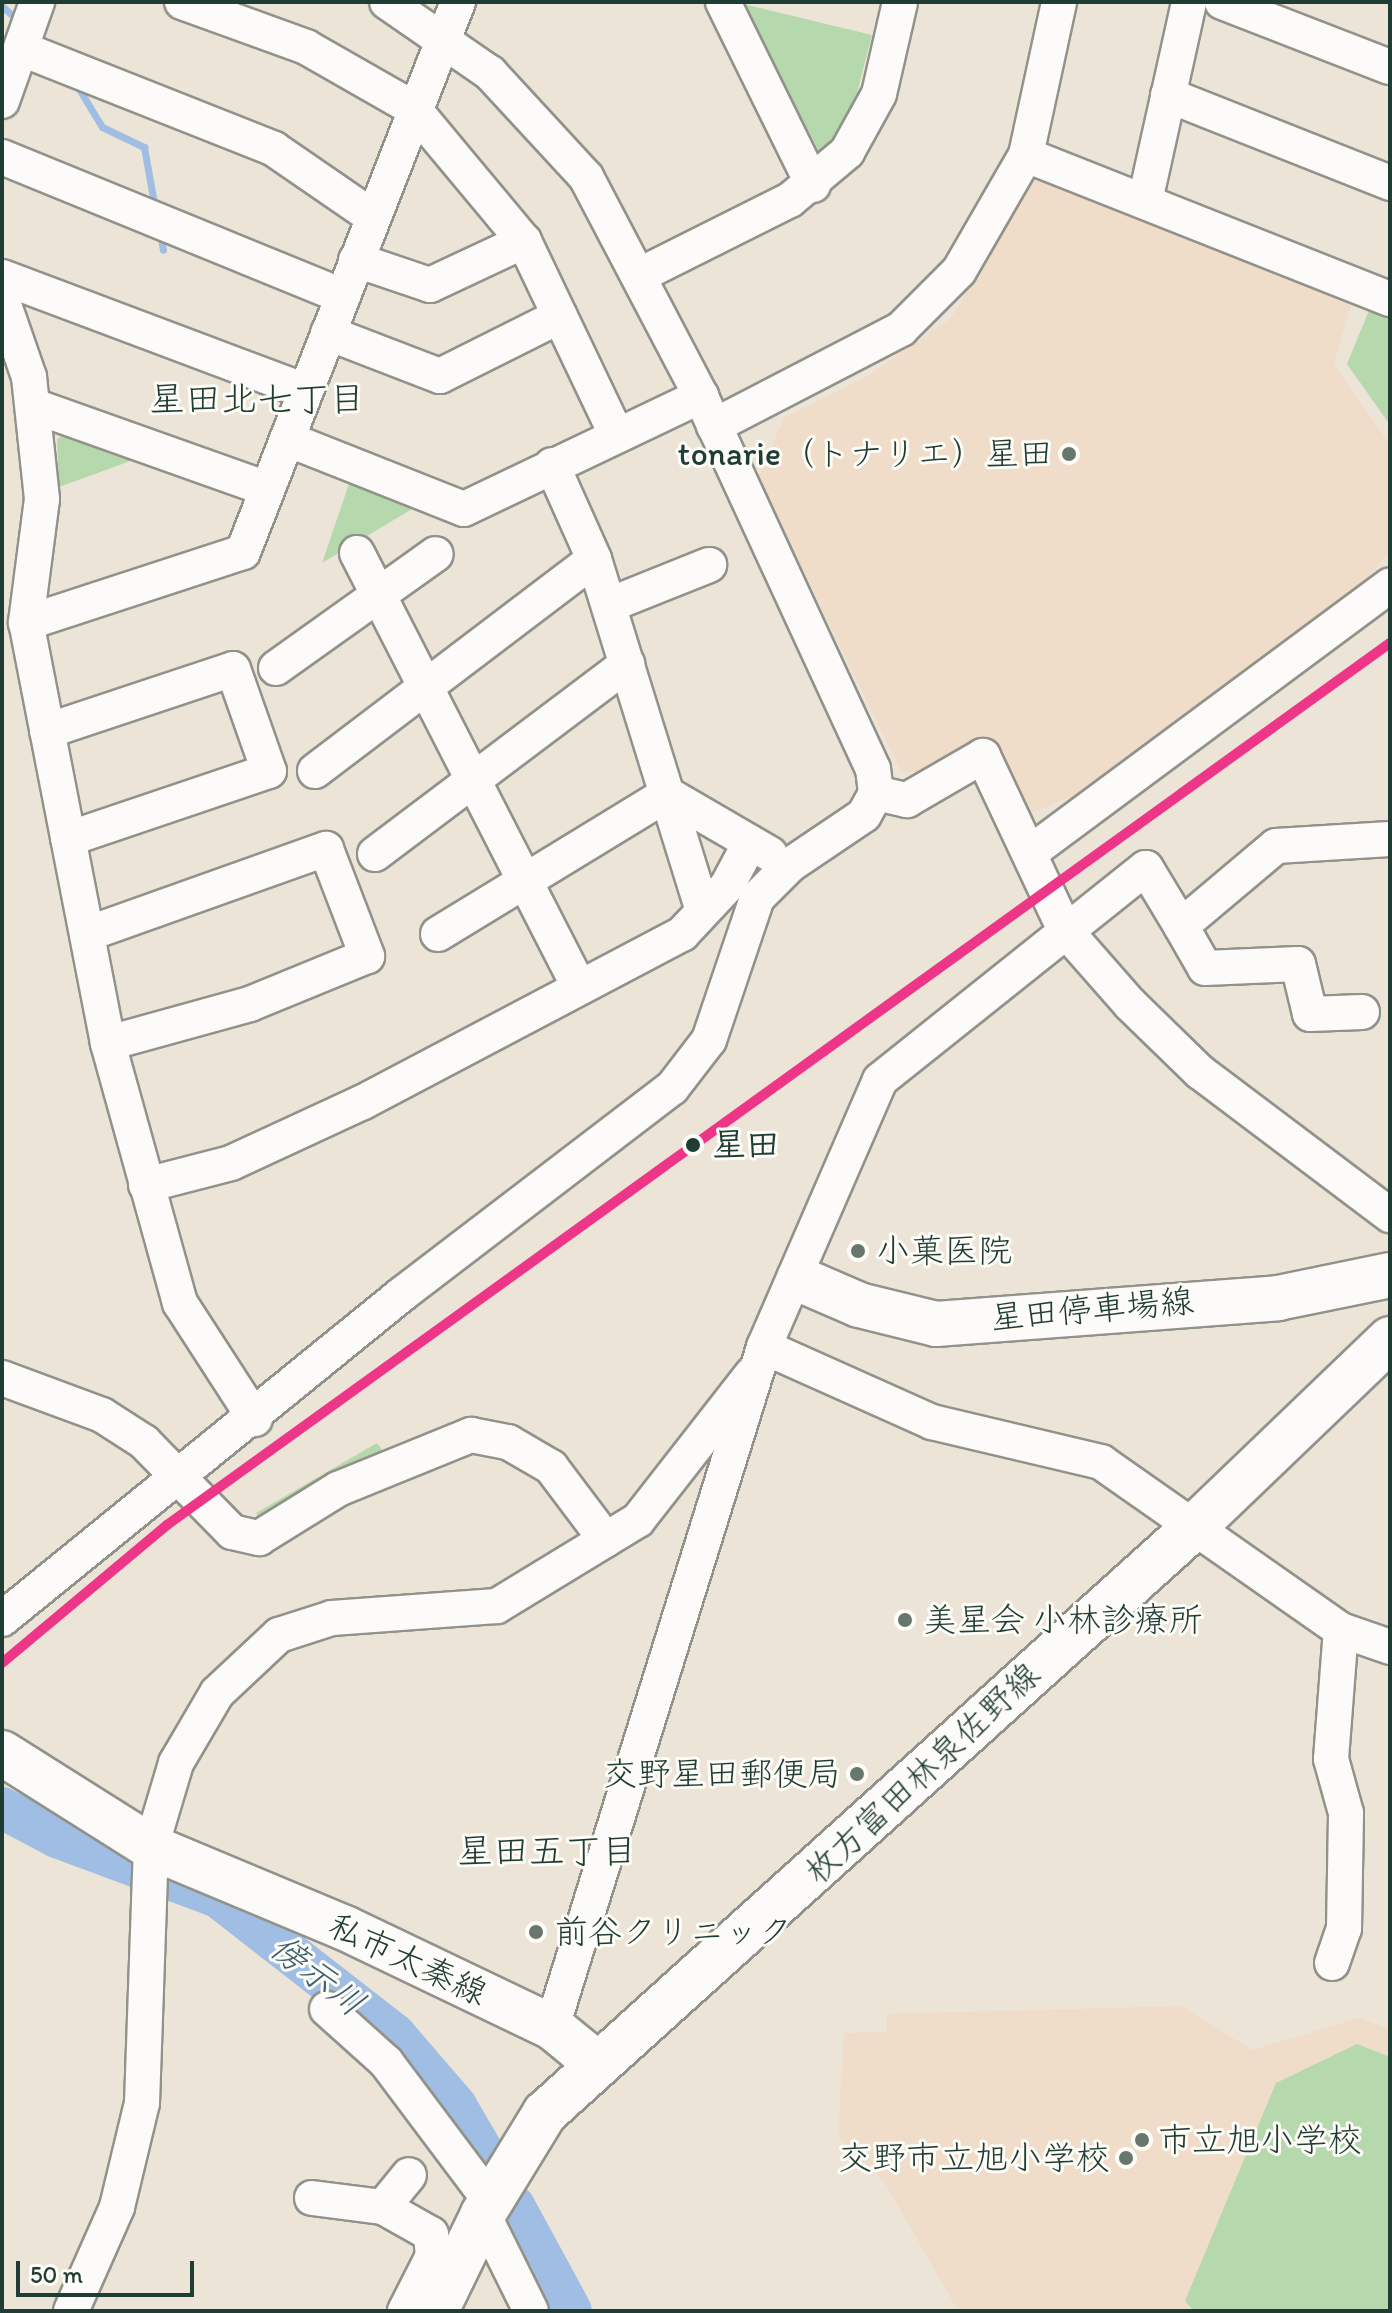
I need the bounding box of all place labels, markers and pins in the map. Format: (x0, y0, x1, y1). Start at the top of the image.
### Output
place label: tonarie（トナリエ）星田 (678, 434, 1053, 474)
marker: tonarie（トナリエ）星田 (1060, 445, 1078, 463)
place label: 星田 (712, 1125, 780, 1165)
marker: 星田 (681, 1133, 705, 1157)
place label: 小菓医院 (876, 1231, 1012, 1271)
marker: 小菓医院 (847, 1240, 869, 1262)
place label: 美星会 小林診療所 (923, 1600, 1203, 1640)
marker: 美星会 小林診療所 (894, 1609, 916, 1631)
place label: 交野星田郵便局 (603, 1754, 841, 1794)
marker: 交野星田郵便局 (848, 1765, 866, 1783)
place label: 前谷クリニック (554, 1912, 792, 1952)
marker: 前谷クリニック (525, 1921, 547, 1943)
place label: 市立旭小学校 (1158, 2120, 1362, 2160)
marker: 市立旭小学校 (1133, 2131, 1151, 2149)
place label: 交野市立旭小学校 (838, 2138, 1110, 2178)
marker: 交野市立旭小学校 (1117, 2149, 1135, 2167)

